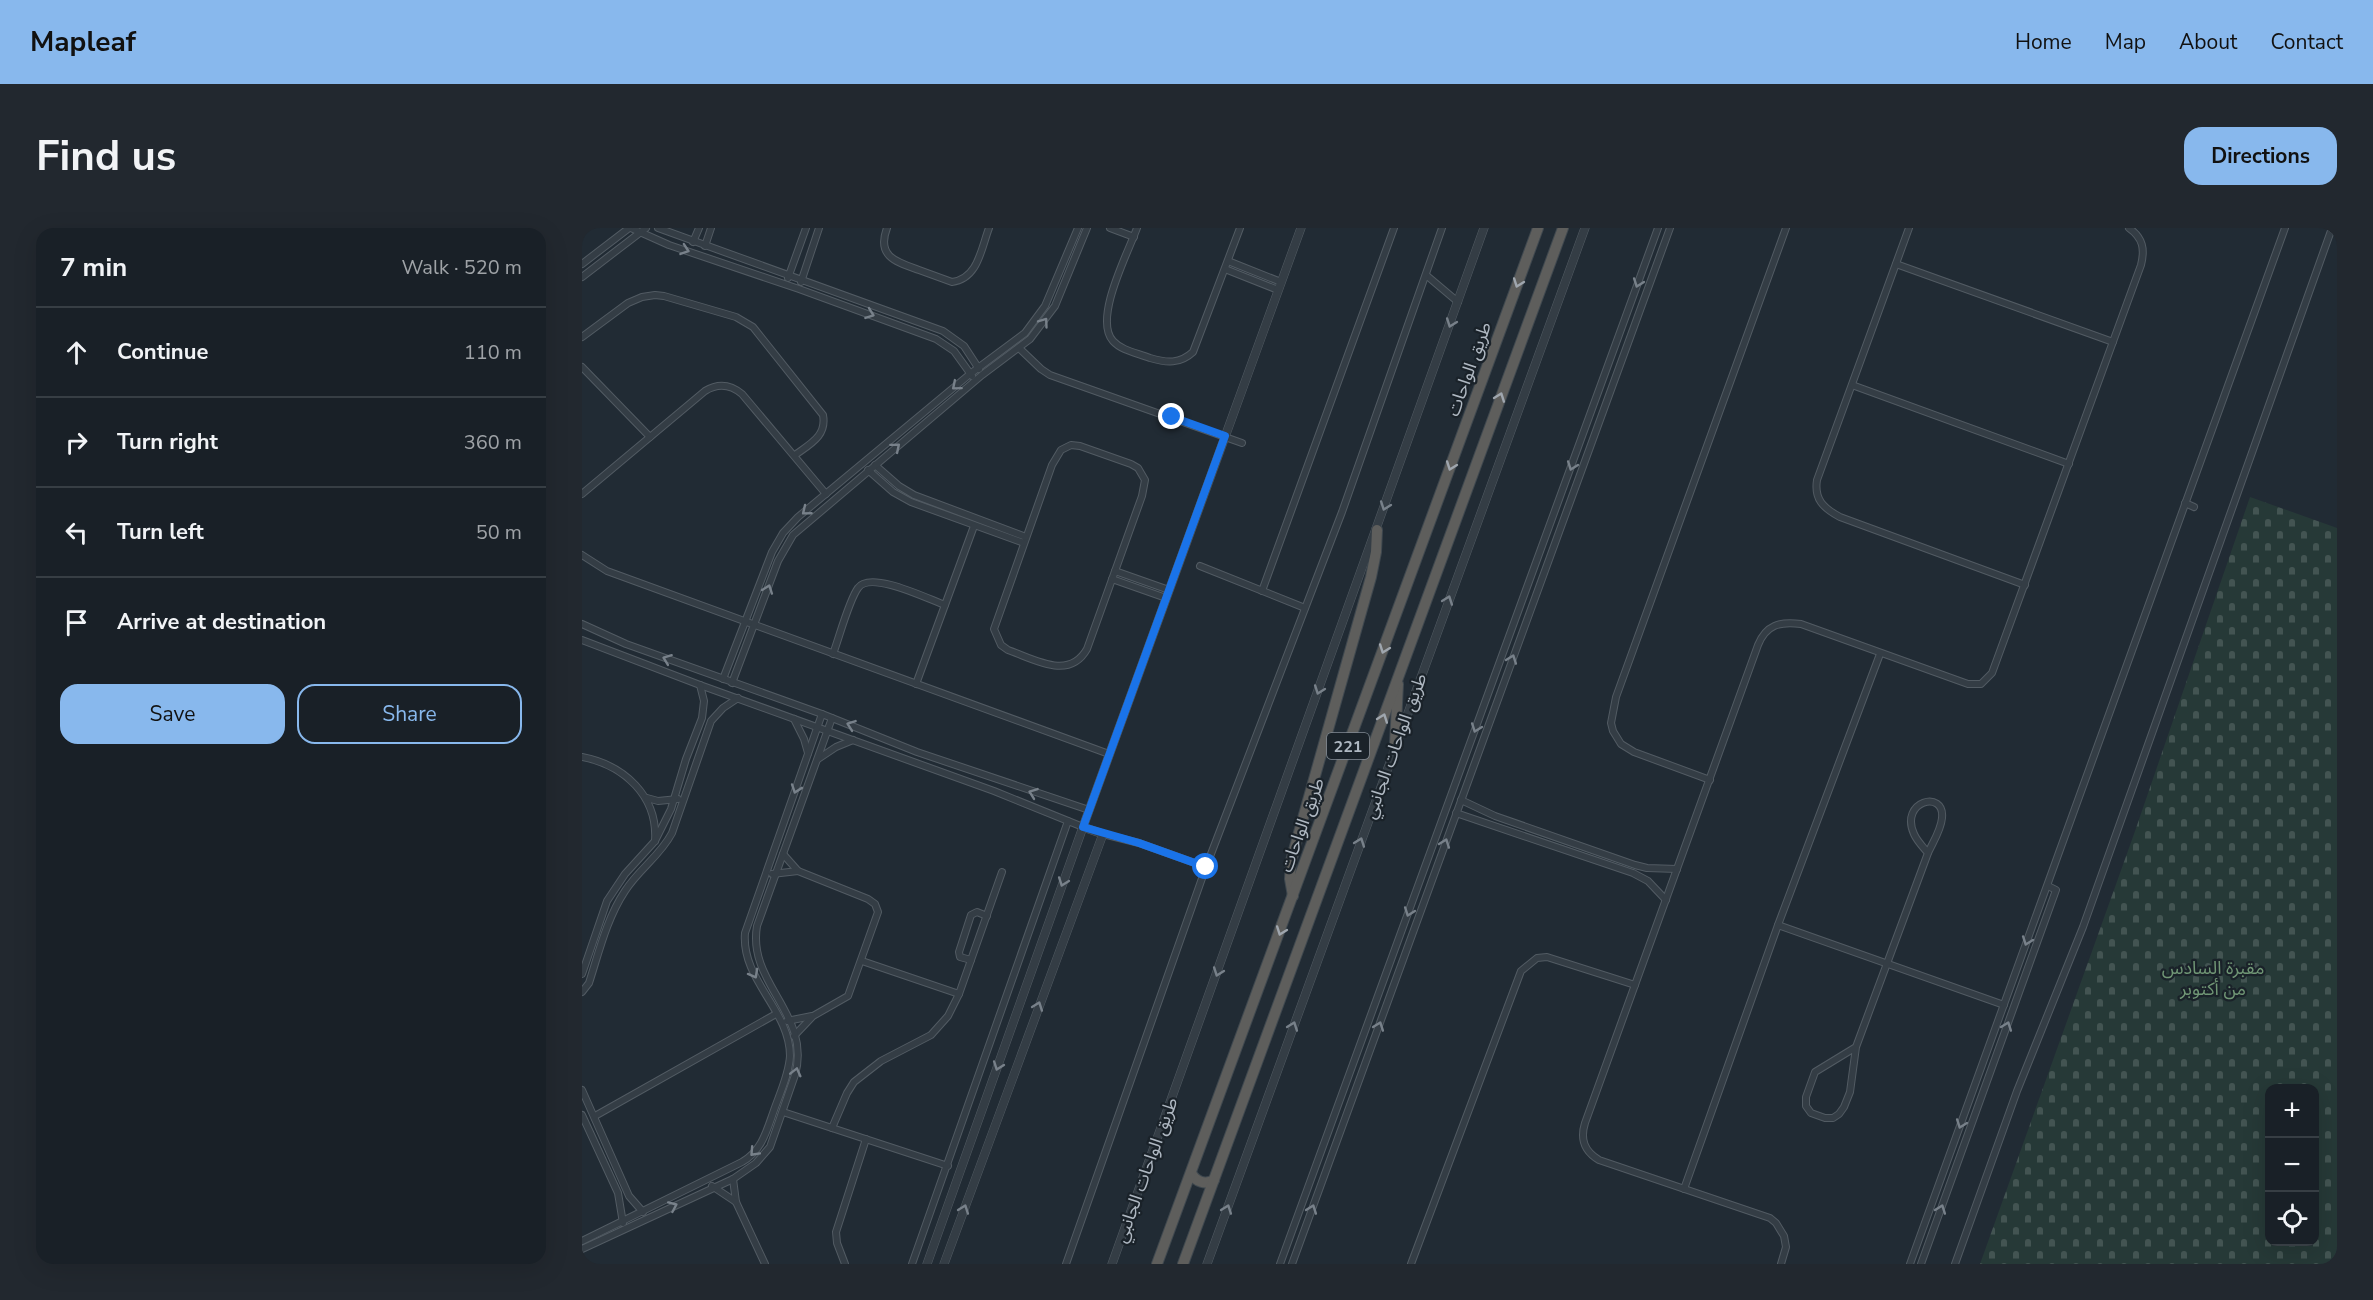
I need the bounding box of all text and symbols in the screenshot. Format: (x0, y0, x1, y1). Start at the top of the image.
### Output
text: Mapleaf (30, 23, 136, 61)
text: Home (2015, 28, 2072, 56)
text: Map (2105, 28, 2146, 56)
text: About (2179, 28, 2237, 56)
text: Contact (2270, 28, 2343, 56)
button: Directions (2184, 127, 2337, 185)
text: Find us (36, 128, 176, 185)
one-way arrow (679, 243, 690, 256)
text: 7 min (60, 250, 127, 285)
text: Walk · 520 m (402, 254, 522, 281)
one-way arrow (1513, 277, 1525, 288)
one-way arrow (1633, 277, 1645, 288)
one-way arrow (864, 307, 874, 320)
one-way arrow (1037, 317, 1048, 328)
one-way arrow (1445, 317, 1458, 328)
street label: طريق الواحات (1441, 318, 1497, 420)
icon: ahead (60, 336, 93, 369)
text: Continue (117, 337, 208, 367)
text: 110 m (464, 339, 522, 366)
one-way arrow (952, 379, 963, 390)
one-way arrow (1493, 392, 1506, 403)
route end (1158, 403, 1184, 429)
icon: right (60, 426, 93, 459)
text: Turn right (117, 427, 218, 457)
text: 360 m (464, 429, 522, 456)
one-way arrow (889, 443, 900, 454)
one-way arrow (1446, 460, 1458, 471)
one-way arrow (1566, 460, 1579, 471)
one-way arrow (1380, 501, 1393, 511)
one-way arrow (802, 503, 813, 514)
icon: left (60, 516, 93, 549)
text: Turn left (117, 517, 204, 547)
text: 50 m (476, 519, 522, 546)
one-way arrow (760, 584, 773, 595)
one-way arrow (1441, 595, 1454, 606)
icon: arrive (60, 606, 93, 639)
text: Arrive at destination (117, 607, 326, 637)
one-way arrow (1379, 643, 1391, 654)
one-way arrow (662, 654, 673, 666)
one-way arrow (1504, 654, 1517, 665)
street label: طريق الواحات الجانبي (1358, 670, 1434, 823)
button: Save (60, 684, 285, 744)
button: Share (297, 684, 522, 744)
one-way arrow (1314, 684, 1327, 695)
one-way arrow (1375, 713, 1388, 724)
one-way arrow (846, 719, 857, 732)
one-way arrow (1471, 723, 1484, 733)
road number: 221 (1327, 733, 1369, 759)
street label: طريق الواحات (1274, 774, 1330, 876)
one-way arrow (790, 783, 803, 794)
one-way arrow (1028, 787, 1039, 800)
one-way arrow (1352, 838, 1365, 848)
one-way arrow (1438, 838, 1451, 848)
route start (1192, 853, 1218, 879)
one-way arrow (1057, 876, 1070, 887)
one-way arrow (1404, 905, 1416, 916)
one-way arrow (1276, 925, 1288, 936)
one-way arrow (2022, 935, 2035, 946)
park label: مقبرة السادس من أكتوبر (2162, 956, 2264, 1001)
one-way arrow (1212, 966, 1225, 977)
one-way arrow (747, 967, 758, 978)
one-way arrow (1031, 1001, 1044, 1012)
one-way arrow (1286, 1021, 1299, 1032)
one-way arrow (1372, 1021, 1385, 1032)
one-way arrow (2000, 1021, 2013, 1032)
one-way arrow (992, 1060, 1005, 1071)
one-way arrow (788, 1067, 801, 1077)
map controls (2265, 1084, 2319, 1246)
button: + (2265, 1084, 2319, 1138)
street label: طريق الواحات الجانبي (1109, 1094, 1185, 1247)
one-way arrow (1955, 1119, 1968, 1129)
button: − (2265, 1138, 2319, 1192)
one-way arrow (750, 1146, 761, 1156)
button: locate (2265, 1192, 2319, 1246)
one-way arrow (667, 1202, 678, 1214)
one-way arrow (957, 1204, 970, 1215)
one-way arrow (1219, 1204, 1232, 1215)
one-way arrow (1305, 1204, 1317, 1215)
one-way arrow (1933, 1204, 1946, 1215)

